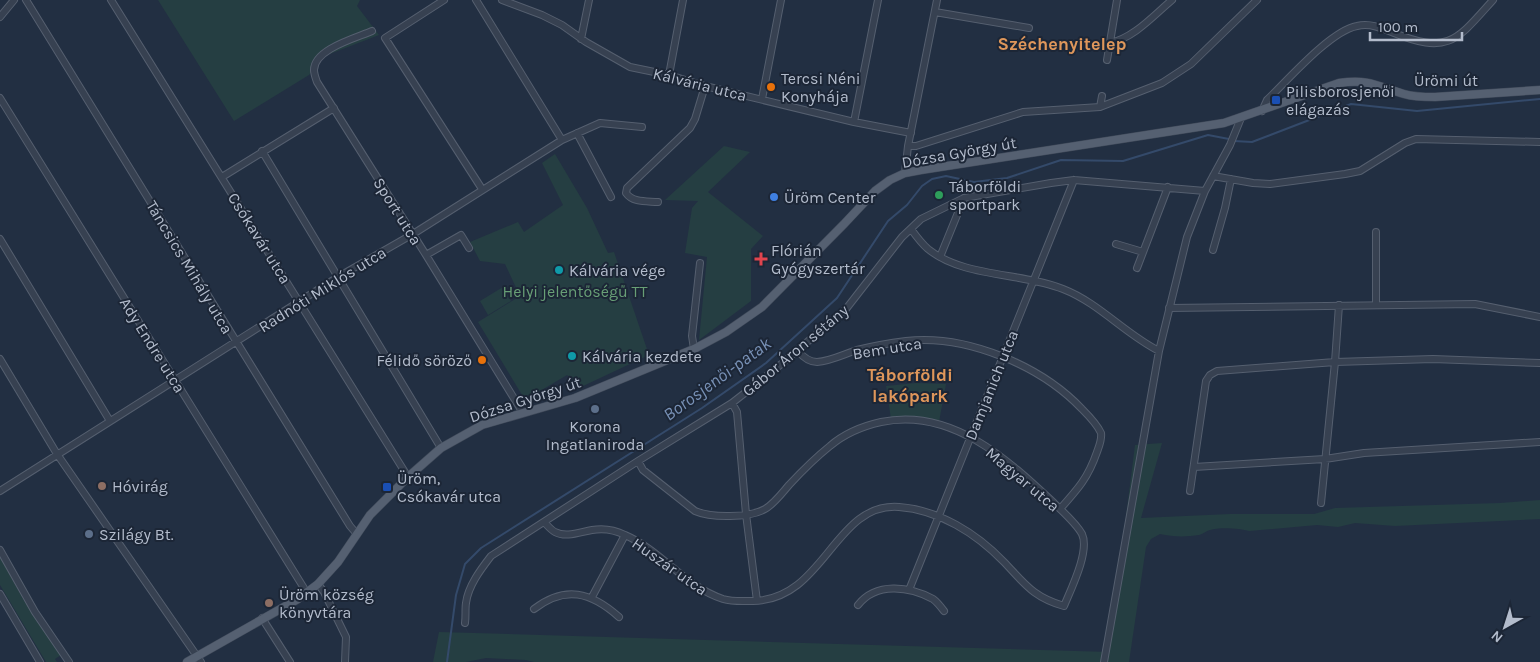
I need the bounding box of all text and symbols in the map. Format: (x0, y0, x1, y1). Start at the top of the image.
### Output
scale bar (1370, 10, 1462, 42)
text: 100 m (1378, 18, 1418, 36)
district label: Széchenyitelep (997, 33, 1127, 55)
street label: Kálvária utca (651, 64, 749, 105)
place label: Tercsi Néni Konyhája (781, 69, 861, 106)
street label: Ürömi út (1414, 71, 1478, 90)
marker: Tercsi Néni Konyhája (765, 81, 777, 93)
place label: Pilisborosjenői elágazás (1286, 82, 1395, 119)
marker: Pilisborosjenői elágazás (1270, 94, 1282, 106)
street label: Dózsa György út (900, 133, 1018, 172)
street label: Sport utca (369, 174, 426, 249)
place label: Táborföldi sportpark (949, 177, 1021, 214)
place label: Üröm Center (784, 188, 876, 207)
street label: Csókavár utca (224, 189, 295, 287)
marker: Táborföldi sportpark (933, 189, 945, 201)
marker: Üröm Center (768, 191, 780, 203)
street label: Táncsics Mihály utca (142, 197, 237, 337)
place label: Flórián Gyógyszertár (771, 241, 865, 278)
street label: Radnóti Miklós utca (255, 243, 389, 336)
marker: Flórián Gyógyszertár (755, 253, 767, 265)
place label: Kálvária vége (569, 261, 666, 280)
marker: Kálvária vége (553, 264, 565, 276)
park label: Helyi jelentőségű TT (503, 282, 647, 301)
street label: Ady Endre utca (116, 294, 189, 396)
street label: Gábor Áron sétány (738, 300, 853, 400)
street label: Damjanich utca (961, 327, 1022, 443)
water label: Borosjenői-patak (659, 332, 776, 426)
street label: Bem utca (851, 334, 923, 363)
place label: Kálvária kezdete (582, 347, 702, 366)
marker: Kálvária kezdete (566, 350, 578, 362)
place label: Félidő söröző (377, 351, 472, 370)
marker: Félidő söröző (476, 354, 488, 366)
district label: Táborföldi lakópark (867, 364, 953, 407)
street label: Dózsa György út (467, 372, 583, 426)
marker: Korona Ingatlaniroda (589, 403, 601, 415)
place label: Korona Ingatlaniroda (546, 417, 644, 454)
street label: Magyar utca (982, 443, 1063, 516)
place label: Üröm, Csókavár utca (397, 469, 501, 506)
place label: Hóvirág (112, 477, 168, 496)
marker: Hóvirág (96, 480, 108, 492)
marker: Üröm, Csókavár utca (381, 481, 393, 493)
place label: Szilágy Bt. (99, 525, 174, 544)
marker: Szilágy Bt. (83, 528, 95, 540)
street label: Huszár utca (628, 534, 711, 599)
place label: Üröm község könyvtára (279, 585, 374, 622)
marker: Üröm község könyvtára (263, 597, 275, 609)
north arrow (1480, 602, 1530, 652)
text: N (1488, 627, 1506, 646)

